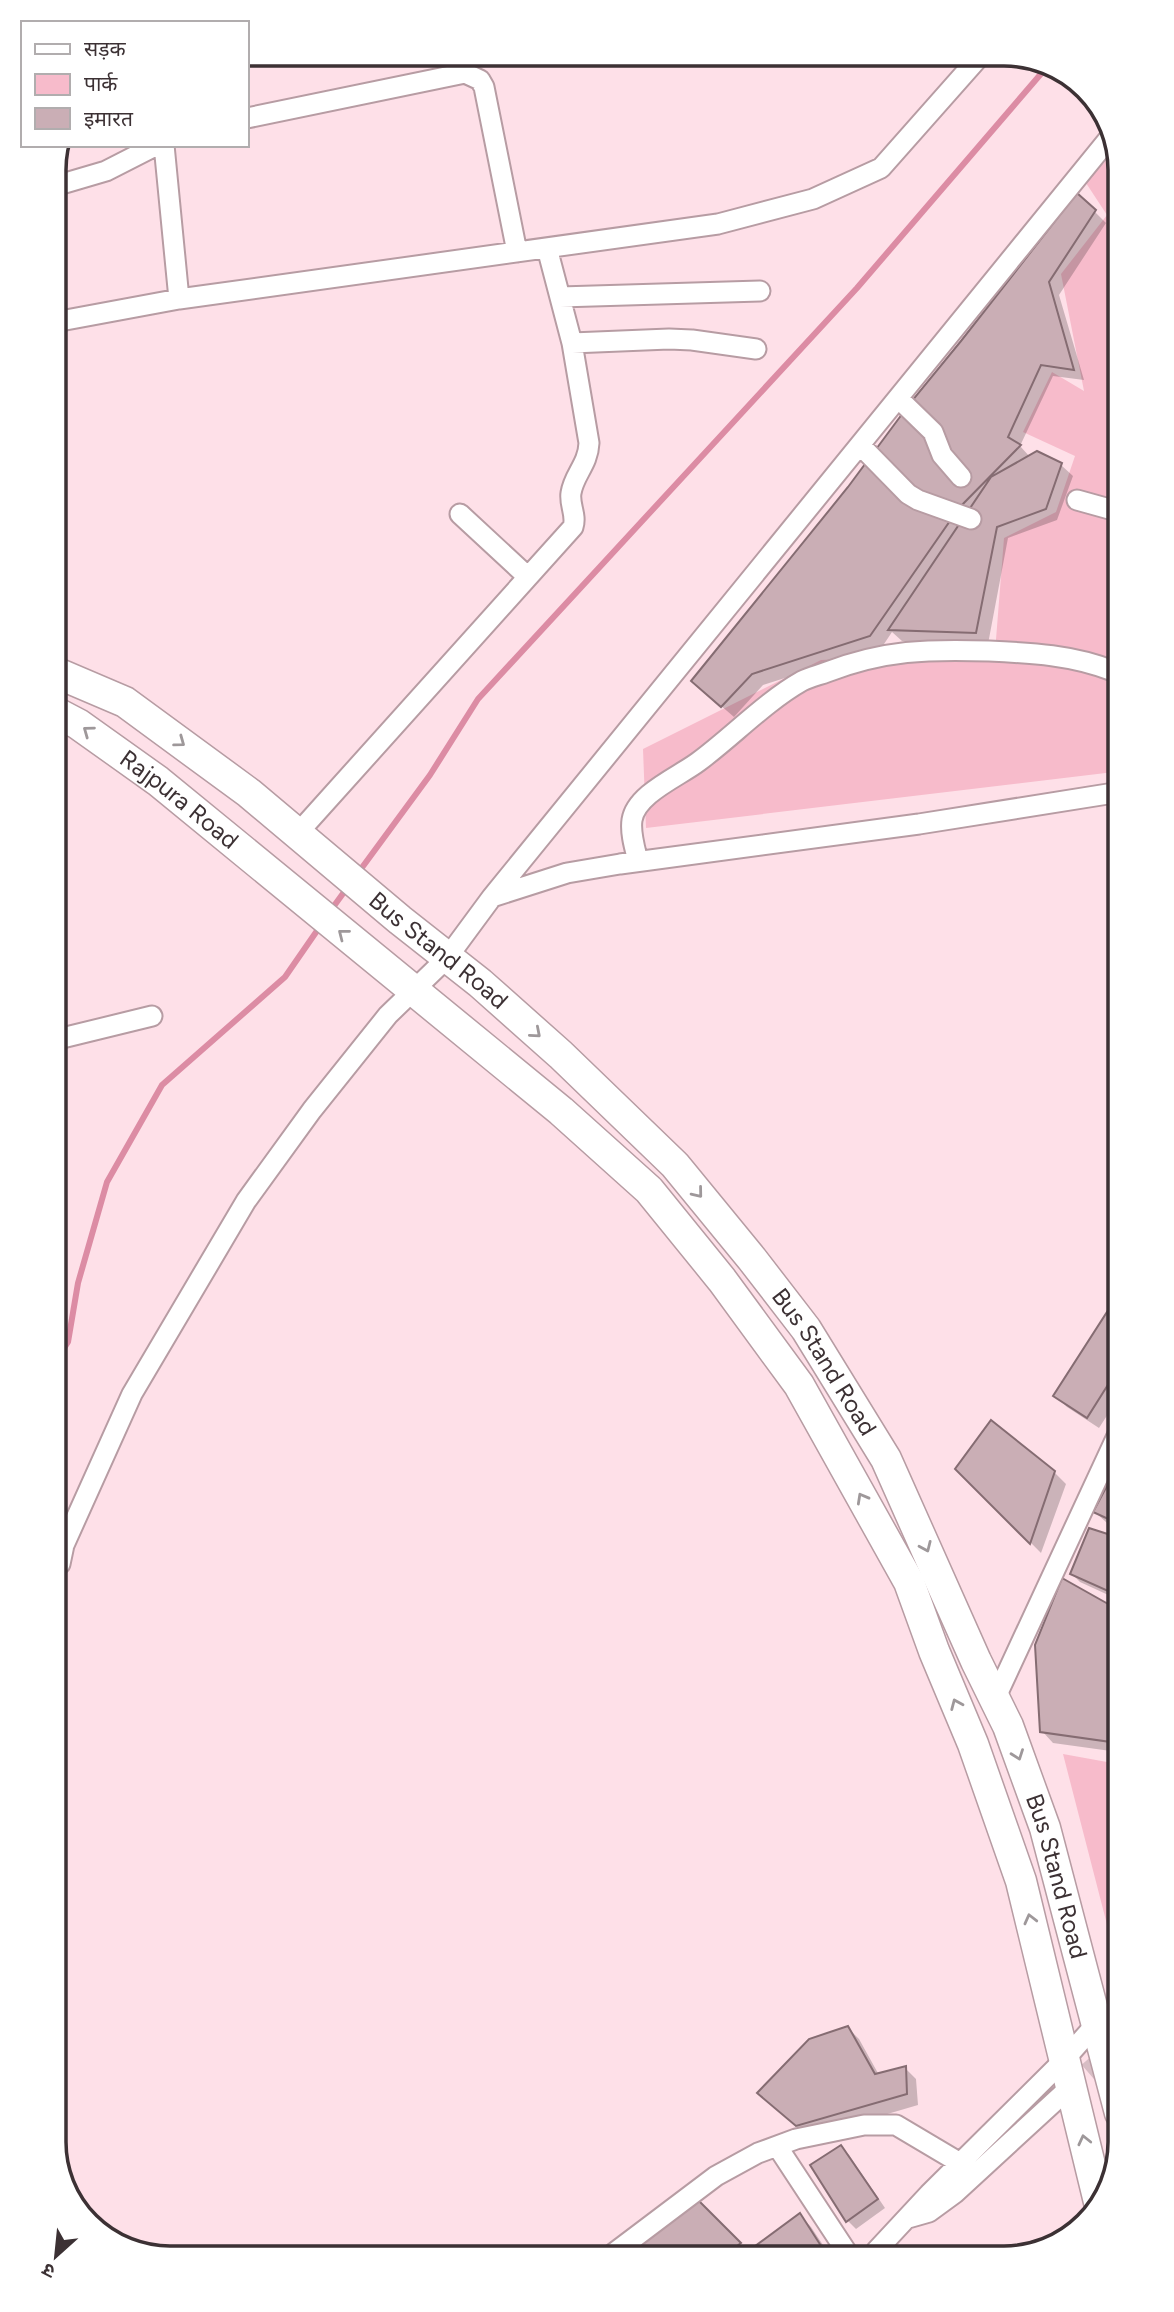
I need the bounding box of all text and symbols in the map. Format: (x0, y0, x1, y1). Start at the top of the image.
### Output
legend (21, 21, 248, 147)
text: सड़क (84, 36, 126, 61)
text: पार्क (84, 71, 118, 96)
text: इमारत (84, 106, 134, 131)
one-way arrow (83, 727, 96, 739)
one-way arrow (172, 734, 184, 746)
street label: Rajpura Road (115, 744, 245, 855)
street label: Bus Stand Road (363, 885, 514, 1015)
one-way arrow (339, 929, 351, 942)
one-way arrow (528, 1025, 541, 1037)
one-way arrow (689, 1185, 702, 1198)
street label: Bus Stand Road (766, 1282, 883, 1441)
one-way arrow (857, 1492, 870, 1505)
one-way arrow (918, 1540, 932, 1552)
one-way arrow (950, 1699, 964, 1711)
one-way arrow (1010, 1749, 1024, 1761)
street label: Bus Stand Road (1020, 1790, 1094, 1962)
one-way arrow (1024, 1913, 1038, 1925)
one-way arrow (1078, 2134, 1093, 2146)
north arrow (21, 2221, 91, 2291)
text: उ (38, 2258, 59, 2283)

